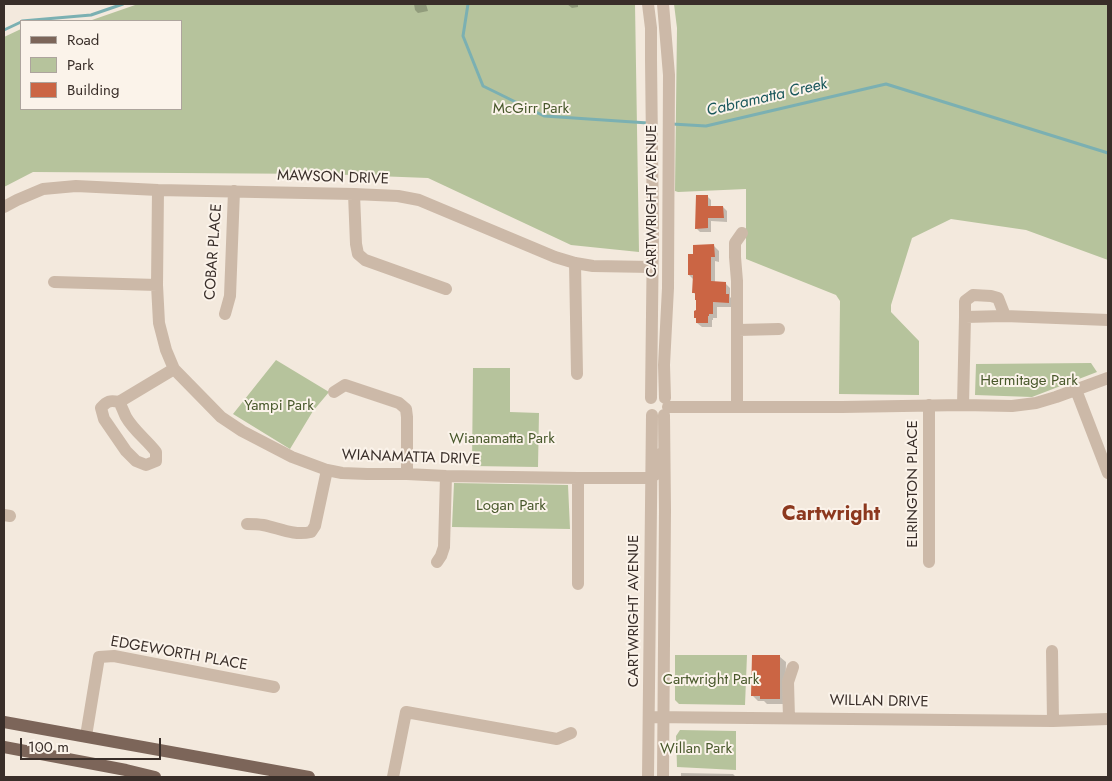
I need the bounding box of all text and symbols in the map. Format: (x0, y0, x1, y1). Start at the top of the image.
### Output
legend (20, 20, 182, 110)
text: Road (67, 29, 99, 51)
text: Park (67, 54, 94, 76)
water label: Cabramatta Creek (705, 75, 829, 121)
text: Building (67, 79, 119, 101)
park label: McGirr Park (493, 100, 569, 118)
street label: CARTWRIGHT AVENUE (643, 125, 661, 277)
street label: MAWSON DRIVE (277, 167, 389, 189)
street label: COBAR PLACE (202, 203, 226, 301)
park label: Hermitage Park (980, 372, 1078, 390)
park label: Yampi Park (244, 397, 314, 415)
street label: ELRINGTON PLACE (904, 420, 922, 548)
park label: Wianamatta Park (449, 430, 555, 448)
street label: WIANAMATTA DRIVE (341, 447, 481, 469)
park label: Logan Park (476, 497, 546, 515)
district label: Cartwright (782, 503, 880, 527)
street label: CARTWRIGHT AVENUE (625, 535, 643, 687)
street label: EDGEWORTH PLACE (109, 633, 249, 675)
park label: Cartwright Park (663, 671, 759, 689)
street label: WILLAN DRIVE (829, 692, 929, 712)
scale bar (22, 728, 164, 760)
text: 100 m (28, 736, 69, 758)
park label: Willan Park (660, 740, 732, 758)

